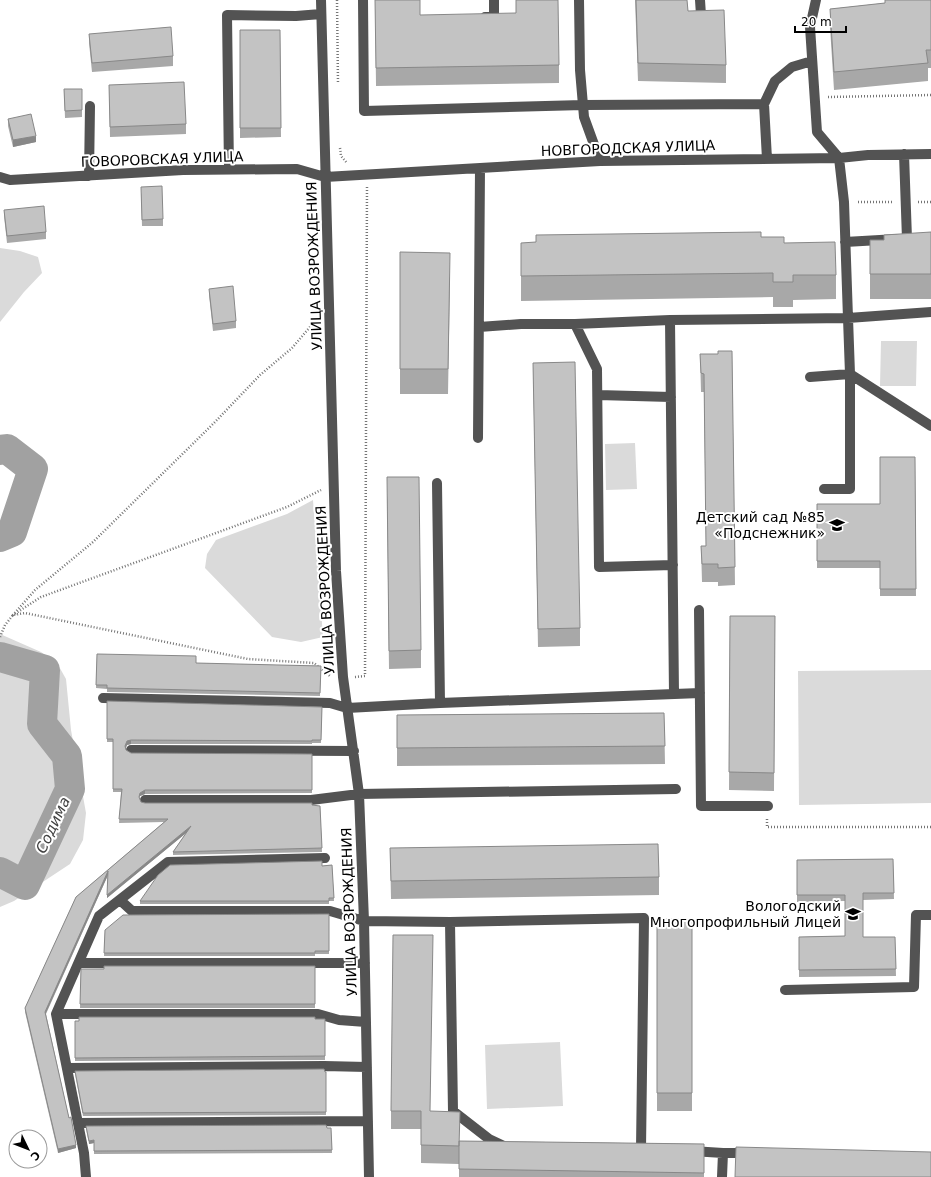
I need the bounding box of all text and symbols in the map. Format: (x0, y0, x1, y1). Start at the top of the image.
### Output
scale bar (795, 8, 846, 34)
text: 20 m (801, 15, 832, 29)
street label: НОВГОРОДСКАЯ УЛИЦА (540, 137, 716, 159)
street label: ГОВОРОВСКАЯ УЛИЦА (80, 148, 244, 170)
street label: УЛИЦА ВОЗРОЖДЕНИЯ (303, 181, 325, 351)
street label: УЛИЦА ВОЗРОЖДЕНИЯ (313, 505, 337, 675)
place label: Детский сад №85 «Подснежник» (696, 509, 825, 541)
school or university icon: Детский сад №85 «Подснежник» (828, 516, 846, 534)
water label: Содима (32, 794, 74, 856)
street label: УЛИЦА ВОЗРОЖДЕНИЯ (338, 827, 360, 997)
place label: Вологодский Многопрофильный Лицей (650, 898, 841, 930)
school or university icon: Вологодский Многопрофильный Лицей (844, 905, 862, 923)
north arrow (8, 1129, 48, 1169)
text: С (27, 1148, 42, 1163)

